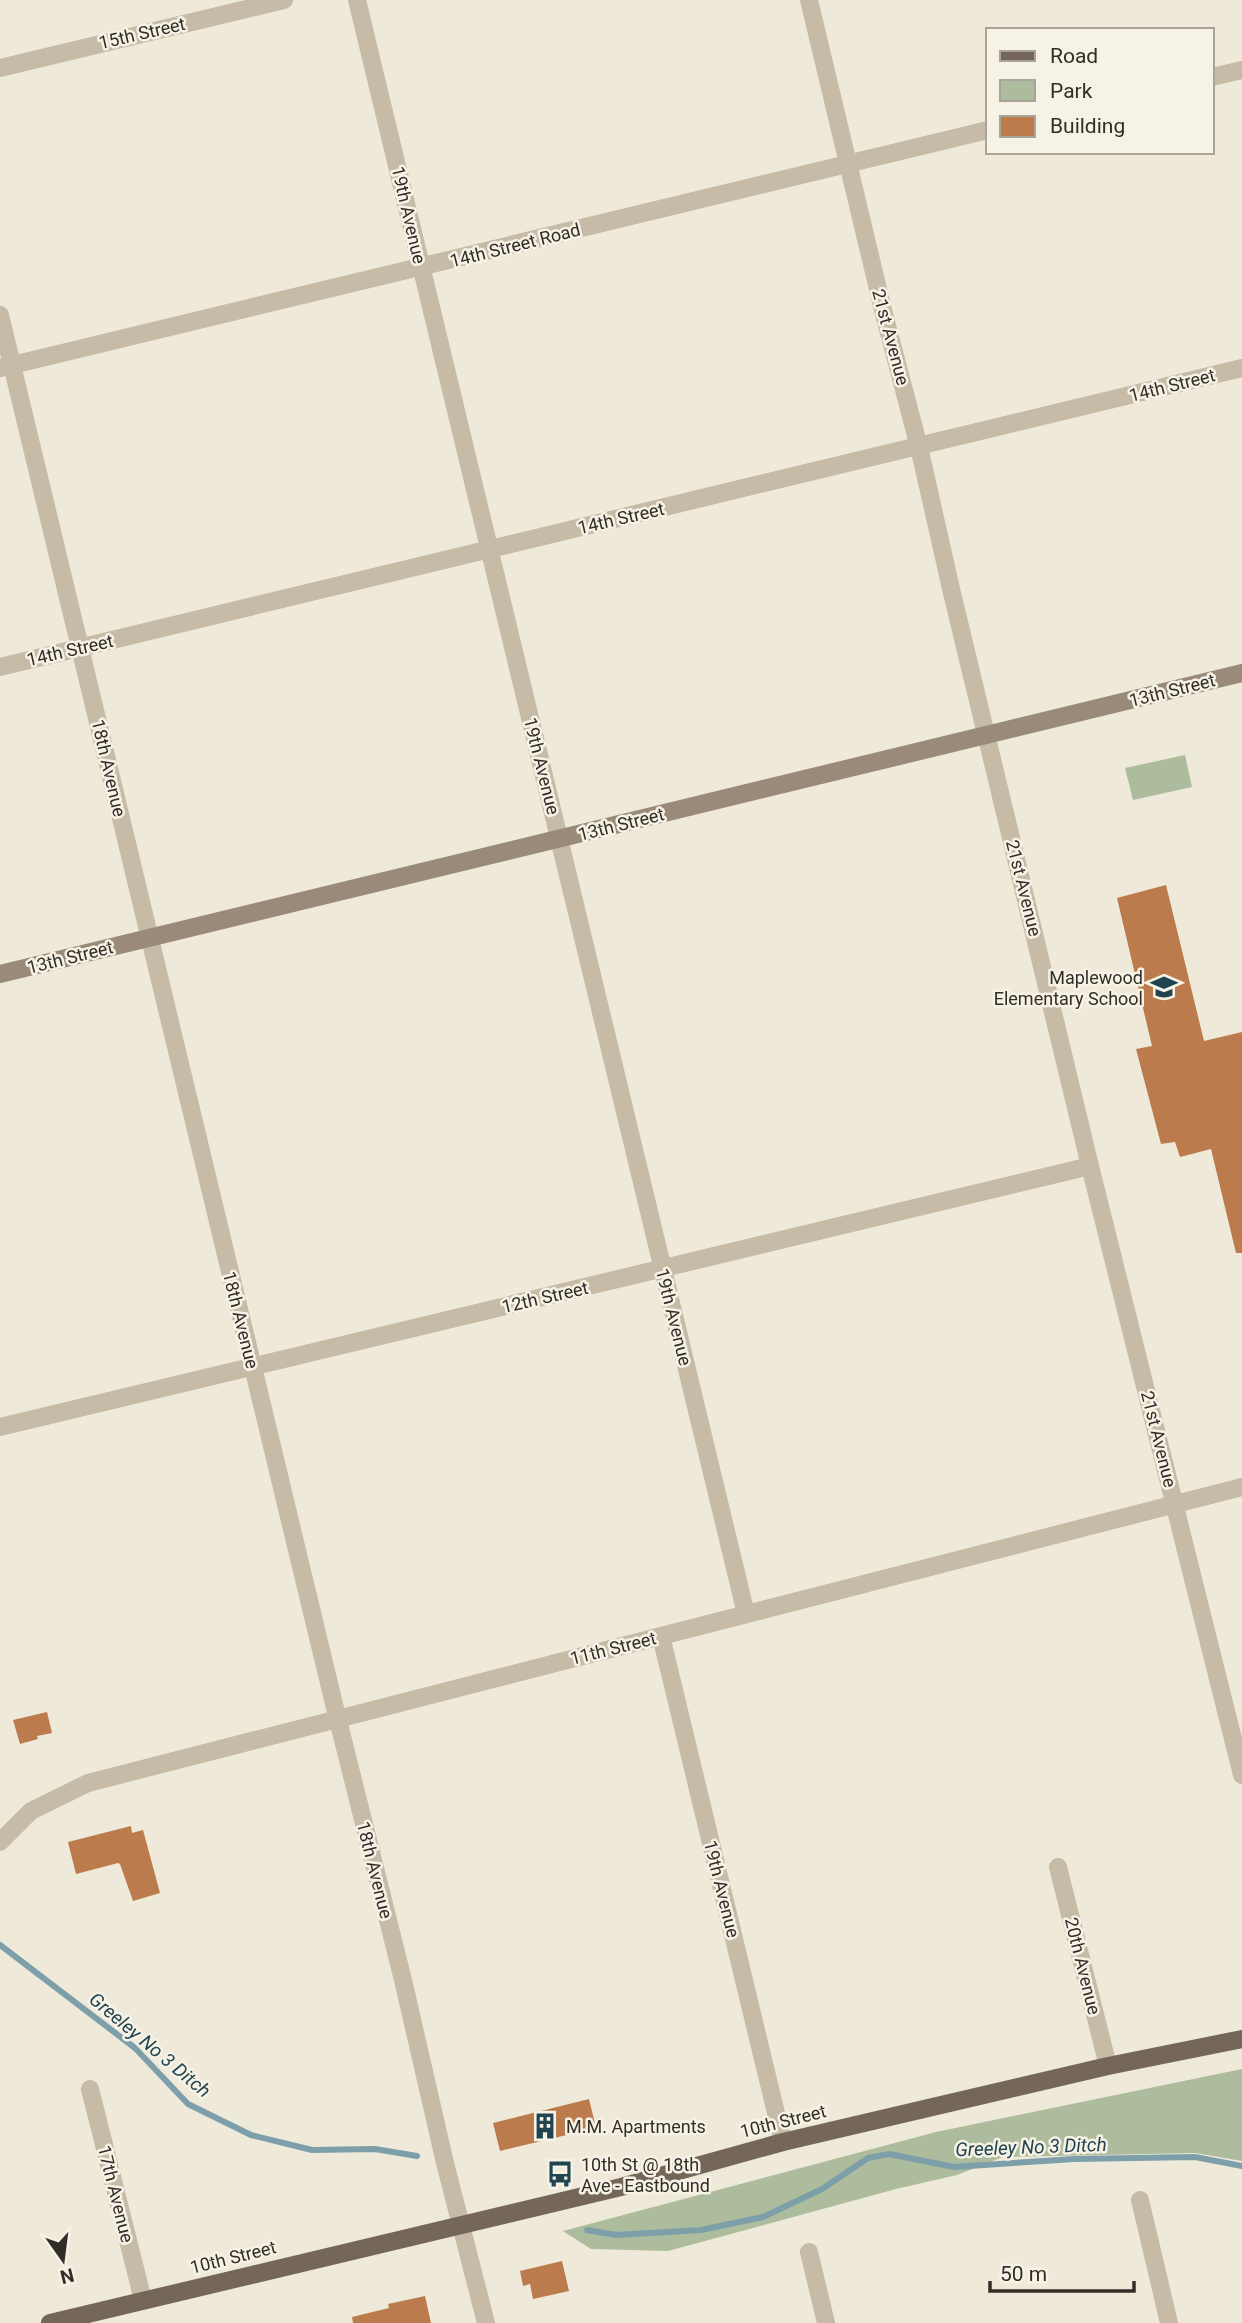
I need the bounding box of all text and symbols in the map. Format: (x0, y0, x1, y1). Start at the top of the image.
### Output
street label: 15th Street (97, 13, 187, 53)
legend (986, 28, 1214, 154)
text: Road (1050, 44, 1098, 68)
text: Park (1050, 79, 1093, 103)
text: Building (1050, 114, 1125, 138)
street label: 19th Avenue (388, 164, 430, 266)
street label: 14th Street Road (448, 219, 582, 271)
street label: 21st Avenue (868, 287, 914, 387)
street label: 14th Street (1127, 364, 1217, 406)
street label: 14th Street (576, 498, 666, 538)
street label: 14th Street (25, 630, 115, 670)
street label: 13th Street (1127, 669, 1217, 711)
street label: 19th Avenue (520, 715, 564, 817)
street label: 18th Avenue (88, 717, 130, 819)
street label: 13th Street (576, 803, 666, 845)
street label: 21st Avenue (1002, 838, 1046, 938)
street label: 13th Street (25, 936, 115, 978)
place label: Maplewood Elementary School (994, 967, 1143, 1009)
school or university icon: Maplewood Elementary School (1149, 972, 1179, 1002)
street label: 19th Avenue (652, 1266, 696, 1368)
street label: 18th Avenue (219, 1269, 263, 1371)
street label: 12th Street (500, 1277, 590, 1317)
street label: 21st Avenue (1137, 1389, 1181, 1489)
street label: 11th Street (568, 1627, 658, 1669)
street label: 18th Avenue (353, 1819, 397, 1921)
street label: 19th Avenue (700, 1838, 744, 1940)
street label: 20th Avenue (1061, 1915, 1105, 2017)
water label: Greeley No 3 Ditch (85, 1988, 215, 2102)
street label: 10th Street (738, 2100, 828, 2142)
building icon: M.M. Apartments (530, 2111, 560, 2141)
place label: M.M. Apartments (566, 2116, 706, 2137)
water label: Greeley No 3 Ditch (955, 2133, 1107, 2161)
street label: 17th Avenue (94, 2143, 138, 2245)
place label: 10th St @ 18th Ave - Eastbound (581, 2154, 710, 2196)
bus stop icon: 10th St @ 18th Ave - Eastbound (545, 2159, 575, 2189)
north arrow (28, 2225, 98, 2295)
street label: 10th Street (188, 2236, 278, 2278)
scale bar (990, 2250, 1134, 2294)
text: 50 m (1000, 2262, 1047, 2286)
text: N (58, 2263, 76, 2289)

